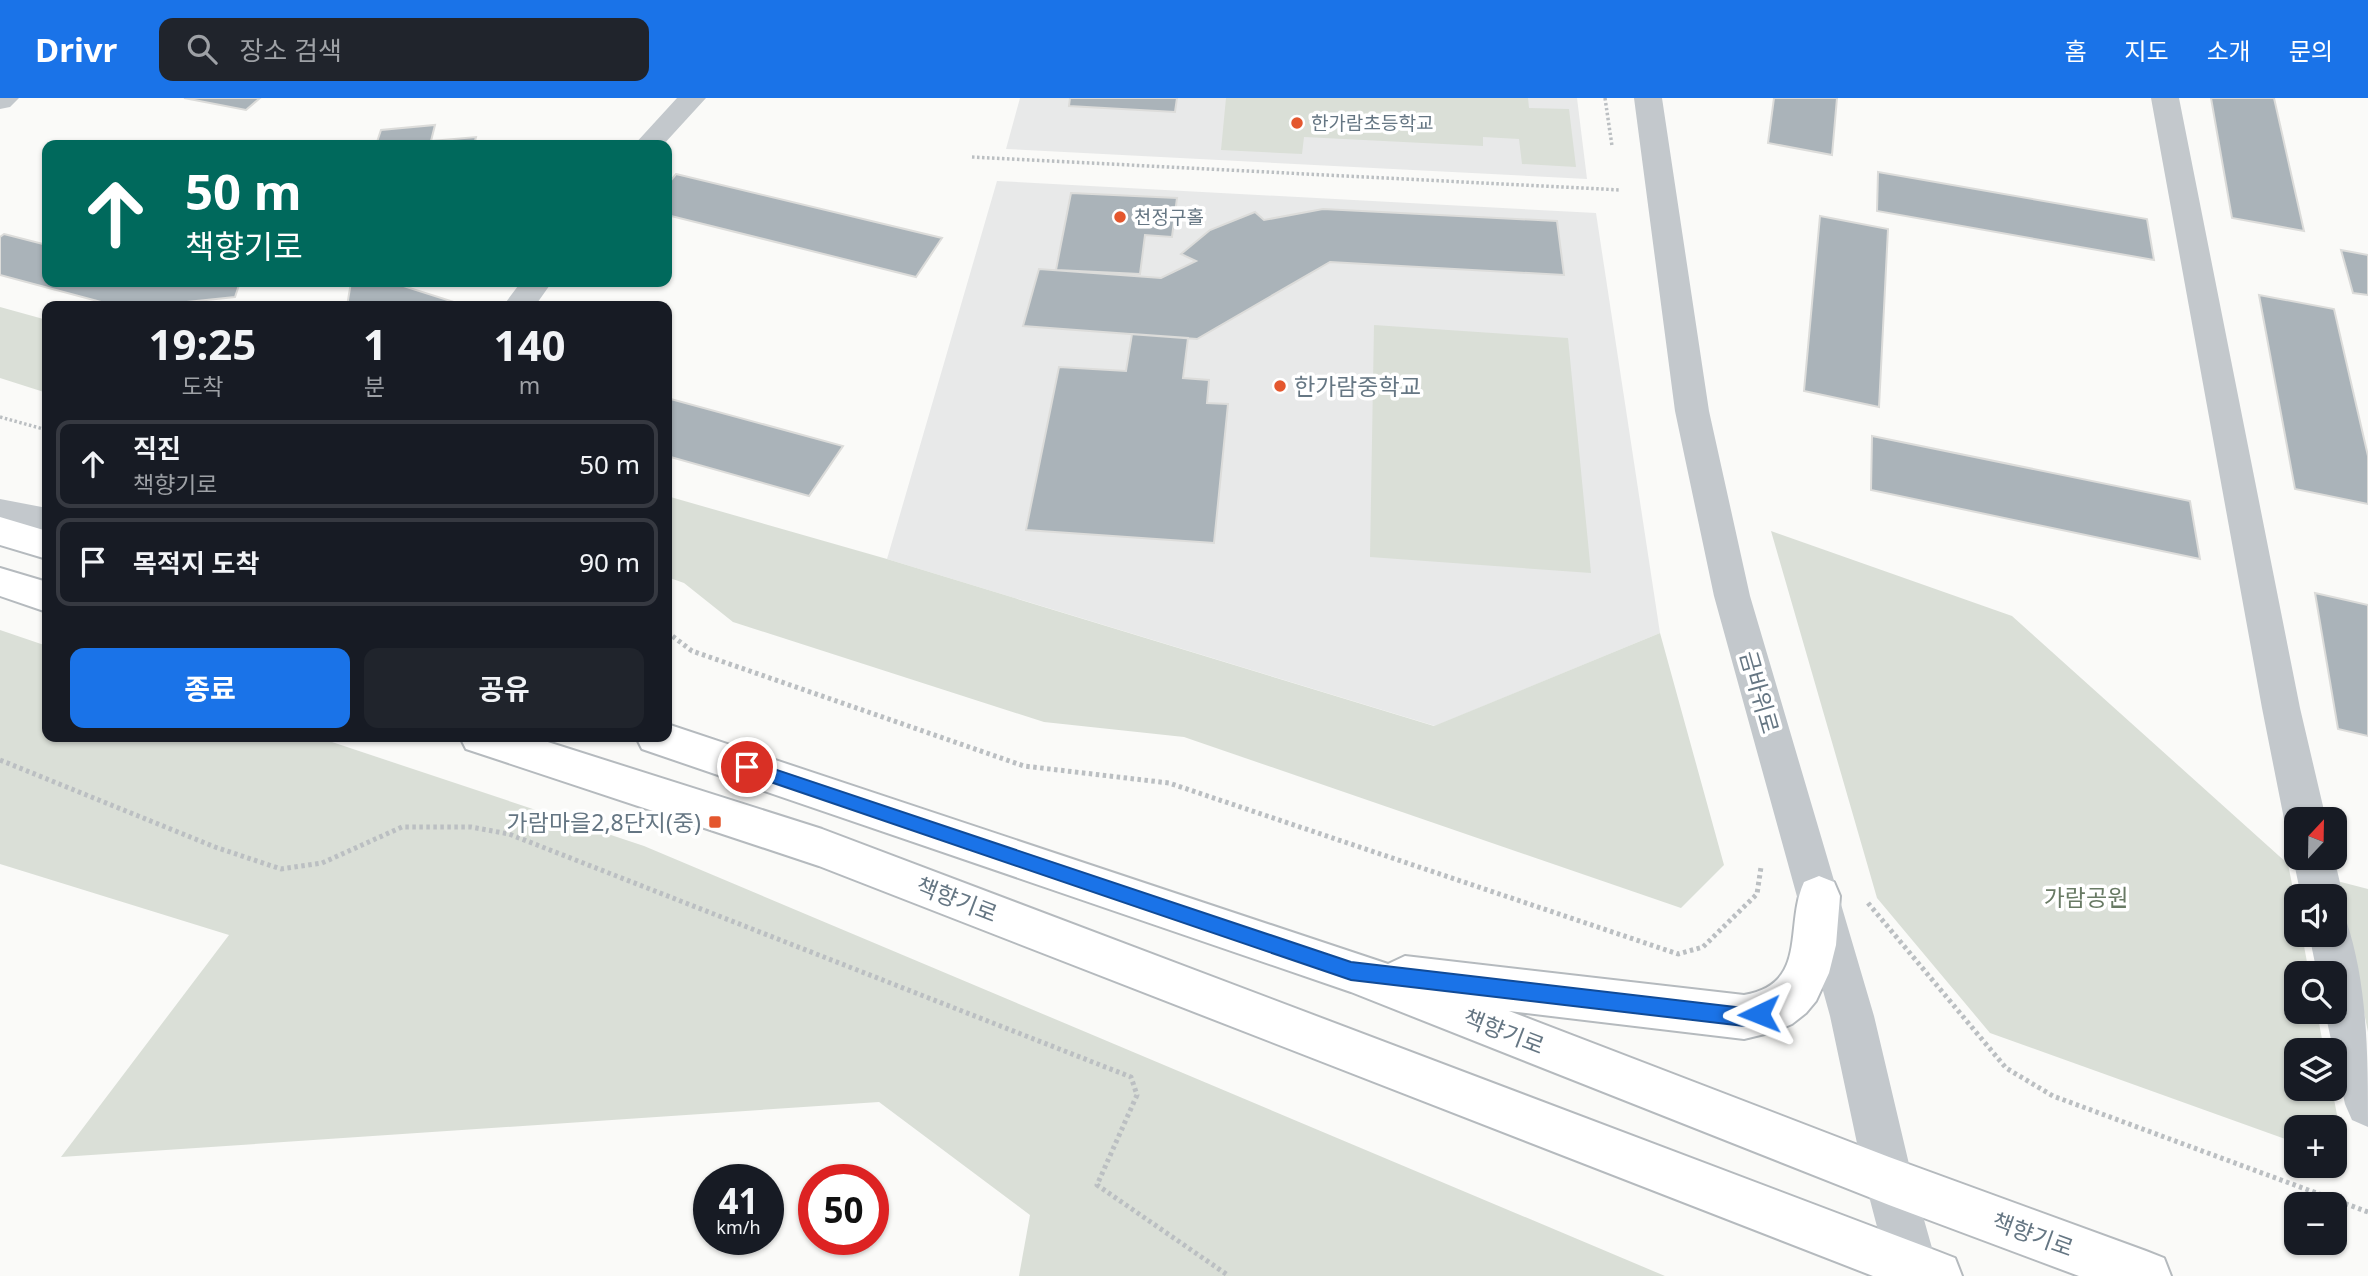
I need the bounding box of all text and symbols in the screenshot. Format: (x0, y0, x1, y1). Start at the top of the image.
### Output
search box (159, 18, 649, 81)
text: Drivr (35, 27, 117, 72)
icon: search (183, 30, 221, 68)
text: 장소 검색 (239, 32, 342, 68)
text: 홈 (2064, 34, 2086, 67)
text: 지도 (2124, 34, 2169, 67)
text: 소개 (2207, 34, 2251, 67)
text: 문의 (2289, 34, 2333, 67)
place label: 한가람초등학교 (1311, 110, 1433, 136)
marker: 한가람초등학교 (1289, 115, 1305, 131)
text: 50 m (185, 158, 302, 224)
icon: ahead (70, 168, 161, 259)
place label: 천정구홀 (1134, 204, 1204, 230)
marker: 천정구홀 (1112, 209, 1128, 225)
text: 책향기로 (185, 224, 303, 267)
text: 19:25 (148, 315, 256, 372)
text: 1 (363, 315, 387, 372)
text: 140 (493, 316, 565, 373)
text: m (519, 369, 540, 401)
text: 도착 (181, 370, 224, 402)
text: 분 (364, 370, 385, 402)
place label: 한가람중학교 (1294, 370, 1421, 402)
marker: 한가람중학교 (1272, 378, 1288, 394)
text: 직진 (133, 430, 181, 466)
icon: ahead (74, 445, 112, 483)
text: 50 m (579, 446, 640, 482)
text: 책향기로 (133, 468, 218, 500)
icon: arrive (74, 543, 112, 581)
text: 90 m (579, 544, 640, 580)
text: 목적지 도착 (133, 545, 259, 581)
street label: 금바위로 (1733, 647, 1787, 737)
button: 종료 (70, 648, 350, 728)
button: 공유 (364, 648, 644, 728)
pin (717, 737, 777, 797)
icon: arrive (728, 748, 766, 786)
place label: 가람마을2,8단지(중) (507, 806, 701, 838)
north arrow (2284, 807, 2347, 870)
map controls (2284, 807, 2347, 1255)
marker: 가람마을2,8단지(중) (707, 814, 723, 830)
street label: 책향기로 (912, 869, 1002, 929)
park label: 가람공원 (2044, 881, 2128, 913)
button: sound (2284, 884, 2347, 947)
button: search (2284, 961, 2347, 1024)
position arrow (1722, 977, 1796, 1051)
street label: 책향기로 (1459, 1001, 1549, 1061)
button: layers (2284, 1038, 2347, 1101)
button: + (2284, 1115, 2347, 1178)
speed limit sign: 50 (798, 1164, 889, 1255)
text: 41 (718, 1177, 759, 1224)
button: − (2284, 1192, 2347, 1255)
street label: 책향기로 (1988, 1204, 2078, 1264)
text: km/h (716, 1215, 761, 1239)

